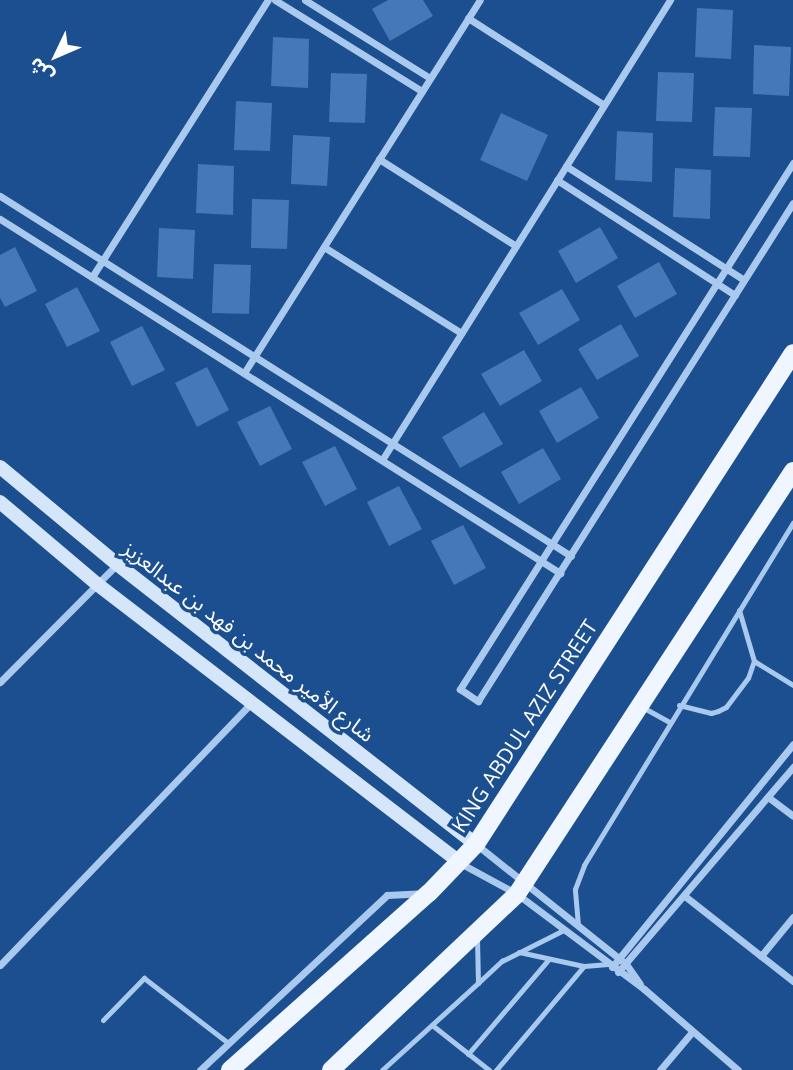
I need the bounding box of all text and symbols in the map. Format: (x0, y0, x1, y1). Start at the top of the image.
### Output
north arrow (21, 21, 91, 91)
text: ش (23, 52, 59, 89)
street label: شارع الأمير محمد بن فهد بن عبدالعزيز (118, 535, 380, 747)
street label: KING ABDUL AZIZ STREET (446, 615, 602, 837)

